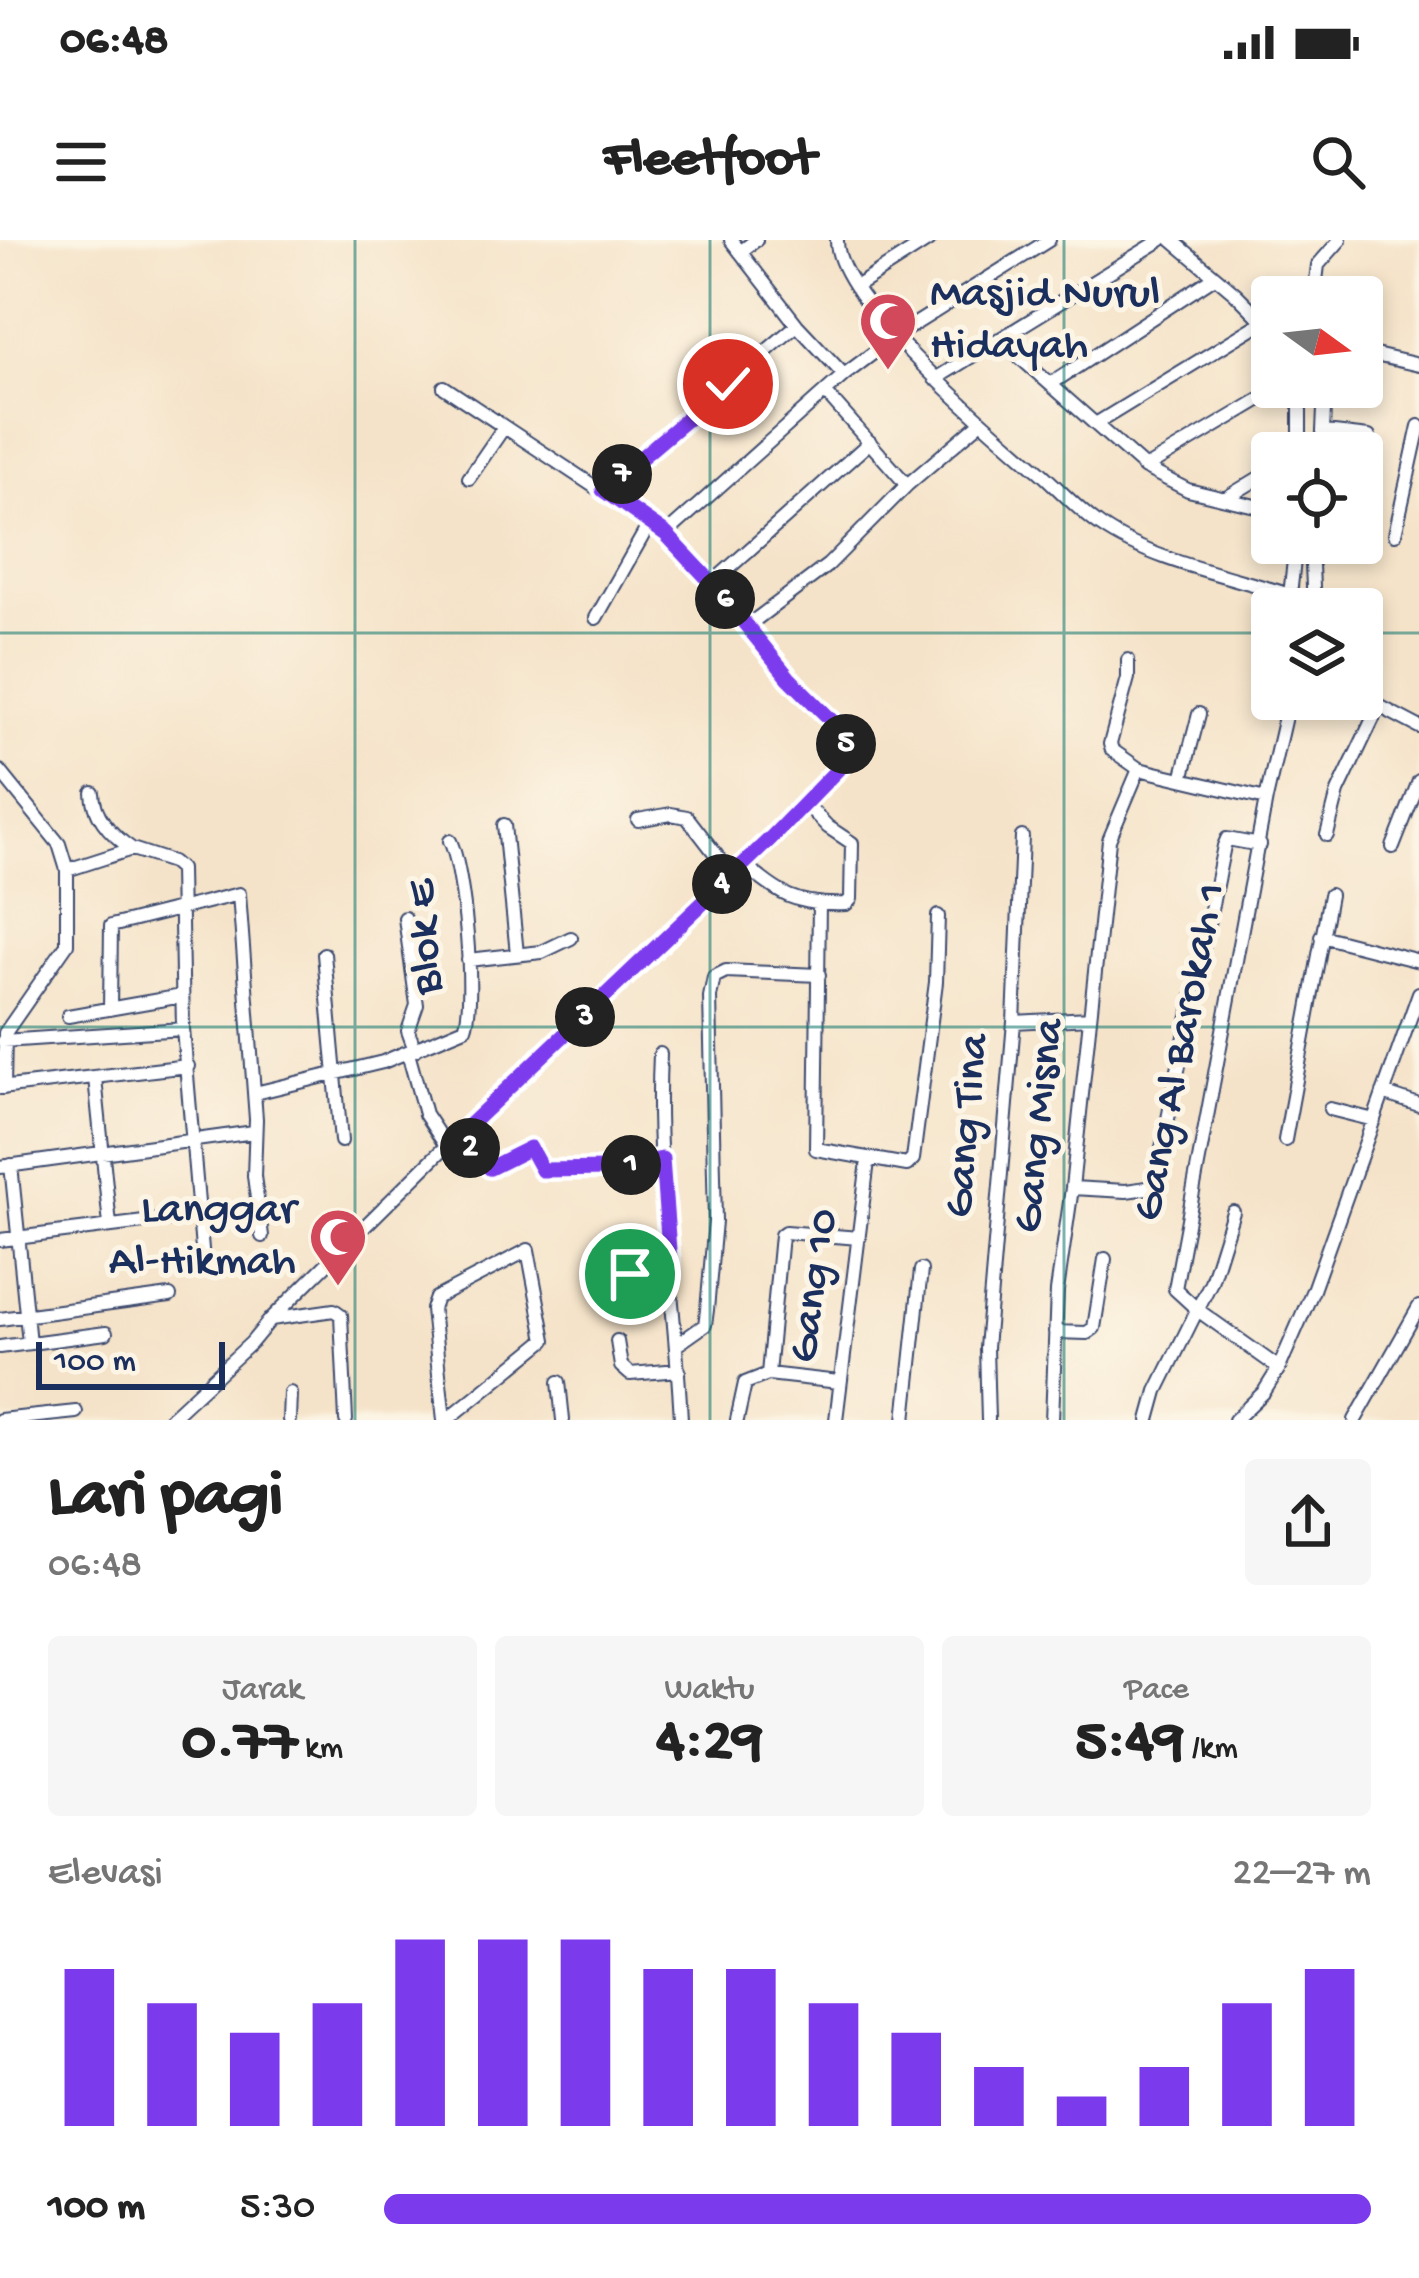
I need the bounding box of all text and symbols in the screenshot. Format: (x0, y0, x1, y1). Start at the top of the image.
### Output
text: 06:48 (60, 16, 168, 69)
icon: menu (48, 129, 114, 195)
icon: search (1305, 129, 1371, 195)
text: Fleetfoot (604, 130, 815, 194)
place label: Masjid Nurul Hidayah (930, 269, 1160, 374)
north arrow (1251, 276, 1383, 408)
map controls (1251, 276, 1383, 720)
mosque icon: Masjid Nurul Hidayah (857, 290, 919, 372)
pin (677, 333, 779, 435)
icon: check (695, 351, 761, 417)
button: locate (1251, 432, 1383, 564)
pin: 7 (592, 444, 652, 504)
text: 7 (613, 455, 631, 493)
pin: 6 (695, 569, 755, 629)
text: 6 (717, 580, 733, 618)
button: layers (1251, 588, 1383, 720)
pin: 5 (816, 714, 876, 774)
text: 5 (837, 725, 855, 763)
pin: 4 (692, 854, 752, 914)
text: 4 (714, 865, 730, 903)
street label: Blok E (396, 876, 458, 997)
street label: Gang Al Barokah 1 (1123, 878, 1241, 1226)
pin: 3 (555, 987, 615, 1047)
text: 3 (576, 998, 594, 1036)
street label: Gang Misna (1003, 1014, 1079, 1236)
street label: Gang Tina (935, 1030, 1004, 1220)
pin: 2 (440, 1118, 500, 1178)
text: 2 (462, 1129, 478, 1167)
pin: 1 (601, 1135, 661, 1195)
text: 1 (624, 1146, 638, 1184)
place label: Langgar Al-Hikmah (109, 1185, 300, 1290)
mosque icon: Langgar Al-Hikmah (307, 1206, 369, 1288)
street label: Gang 10 (779, 1206, 853, 1366)
pin (579, 1223, 681, 1325)
icon: arrive (597, 1241, 663, 1307)
scale bar (36, 1336, 225, 1389)
text: 100 m (54, 1344, 136, 1382)
button: share (1245, 1459, 1371, 1585)
text: Lari pagi (48, 1460, 283, 1538)
text: 06:48 (48, 1544, 142, 1590)
text: Jarak (222, 1672, 303, 1710)
text: Waktu (664, 1672, 755, 1710)
text: Pace (1124, 1672, 1189, 1710)
text: 0.77 (182, 1710, 297, 1780)
text: 4:29 (656, 1710, 763, 1780)
text: 5:49 (1075, 1710, 1184, 1780)
text: km (297, 1731, 343, 1769)
text: /km (1184, 1731, 1238, 1769)
text: Elevasi (48, 1852, 163, 1898)
text: 22–27 m (1233, 1852, 1371, 1898)
text: 100 m (48, 2186, 145, 2232)
text: 5:30 (240, 2186, 315, 2232)

